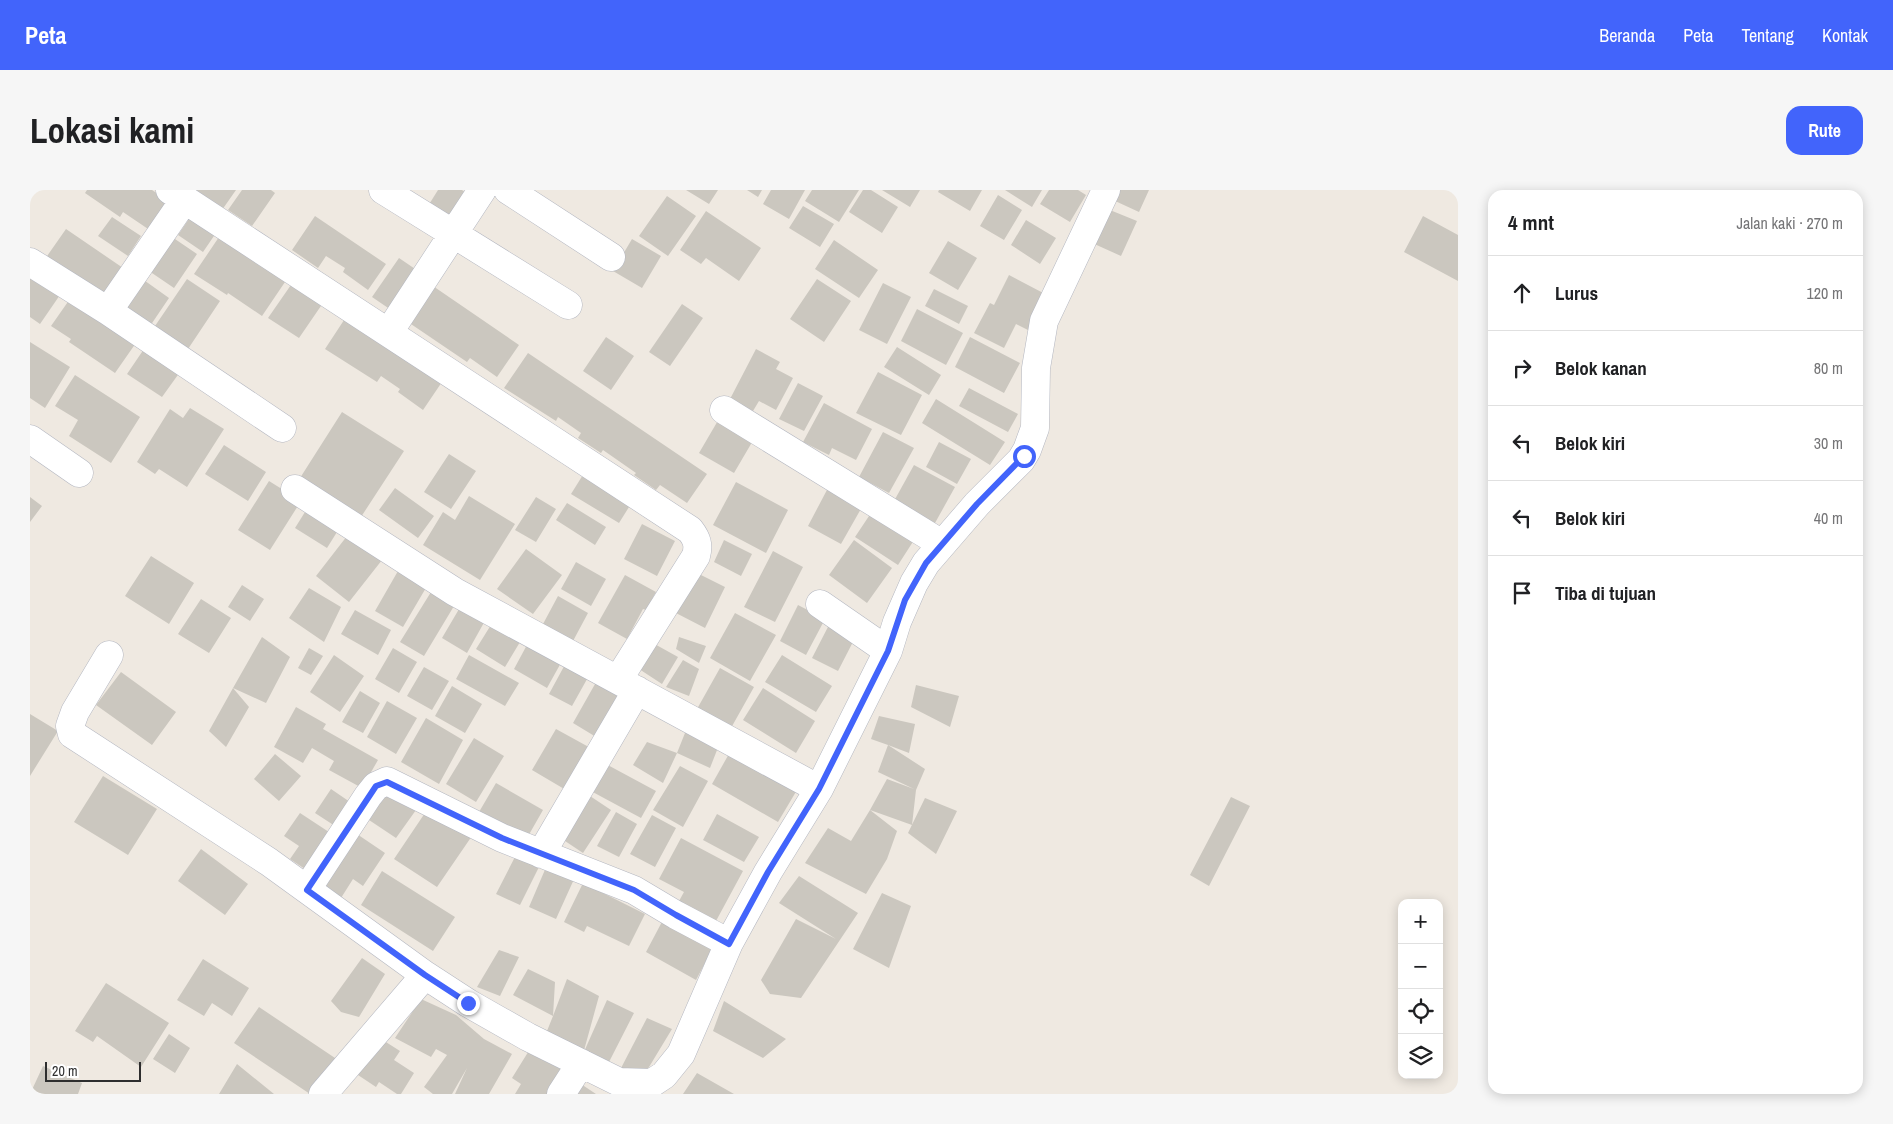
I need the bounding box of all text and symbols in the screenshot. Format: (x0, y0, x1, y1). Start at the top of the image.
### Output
text: Peta (25, 19, 67, 51)
text: Beranda (1599, 23, 1655, 48)
text: Peta (1683, 23, 1714, 48)
text: Tentang (1742, 23, 1794, 48)
text: Kontak (1822, 23, 1868, 48)
button: Rute (1786, 106, 1863, 155)
text: Lokasi kami (30, 107, 194, 154)
text: 4 mnt (1508, 208, 1554, 237)
text: Jalan kaki · 270 m (1737, 212, 1843, 234)
icon: ahead (1508, 279, 1536, 307)
text: Lurus (1555, 280, 1598, 306)
text: 120 m (1807, 282, 1843, 304)
icon: right (1508, 354, 1536, 382)
text: Belok kanan (1555, 355, 1647, 381)
text: 80 m (1814, 357, 1843, 379)
icon: left (1508, 429, 1536, 457)
text: Belok kiri (1555, 430, 1625, 456)
text: 30 m (1814, 432, 1843, 454)
route start (1013, 445, 1036, 468)
icon: left (1508, 504, 1536, 532)
text: Belok kiri (1555, 505, 1625, 531)
text: 40 m (1814, 507, 1843, 529)
icon: arrive (1508, 579, 1536, 607)
text: Tiba di tujuan (1555, 580, 1656, 606)
map controls (1398, 899, 1443, 1079)
button: + (1398, 899, 1443, 944)
button: − (1398, 944, 1443, 989)
button: locate (1398, 989, 1443, 1034)
route end (457, 992, 480, 1015)
button: layers (1398, 1034, 1443, 1079)
scale bar (45, 1059, 141, 1082)
text: 20 m (52, 1062, 78, 1080)

